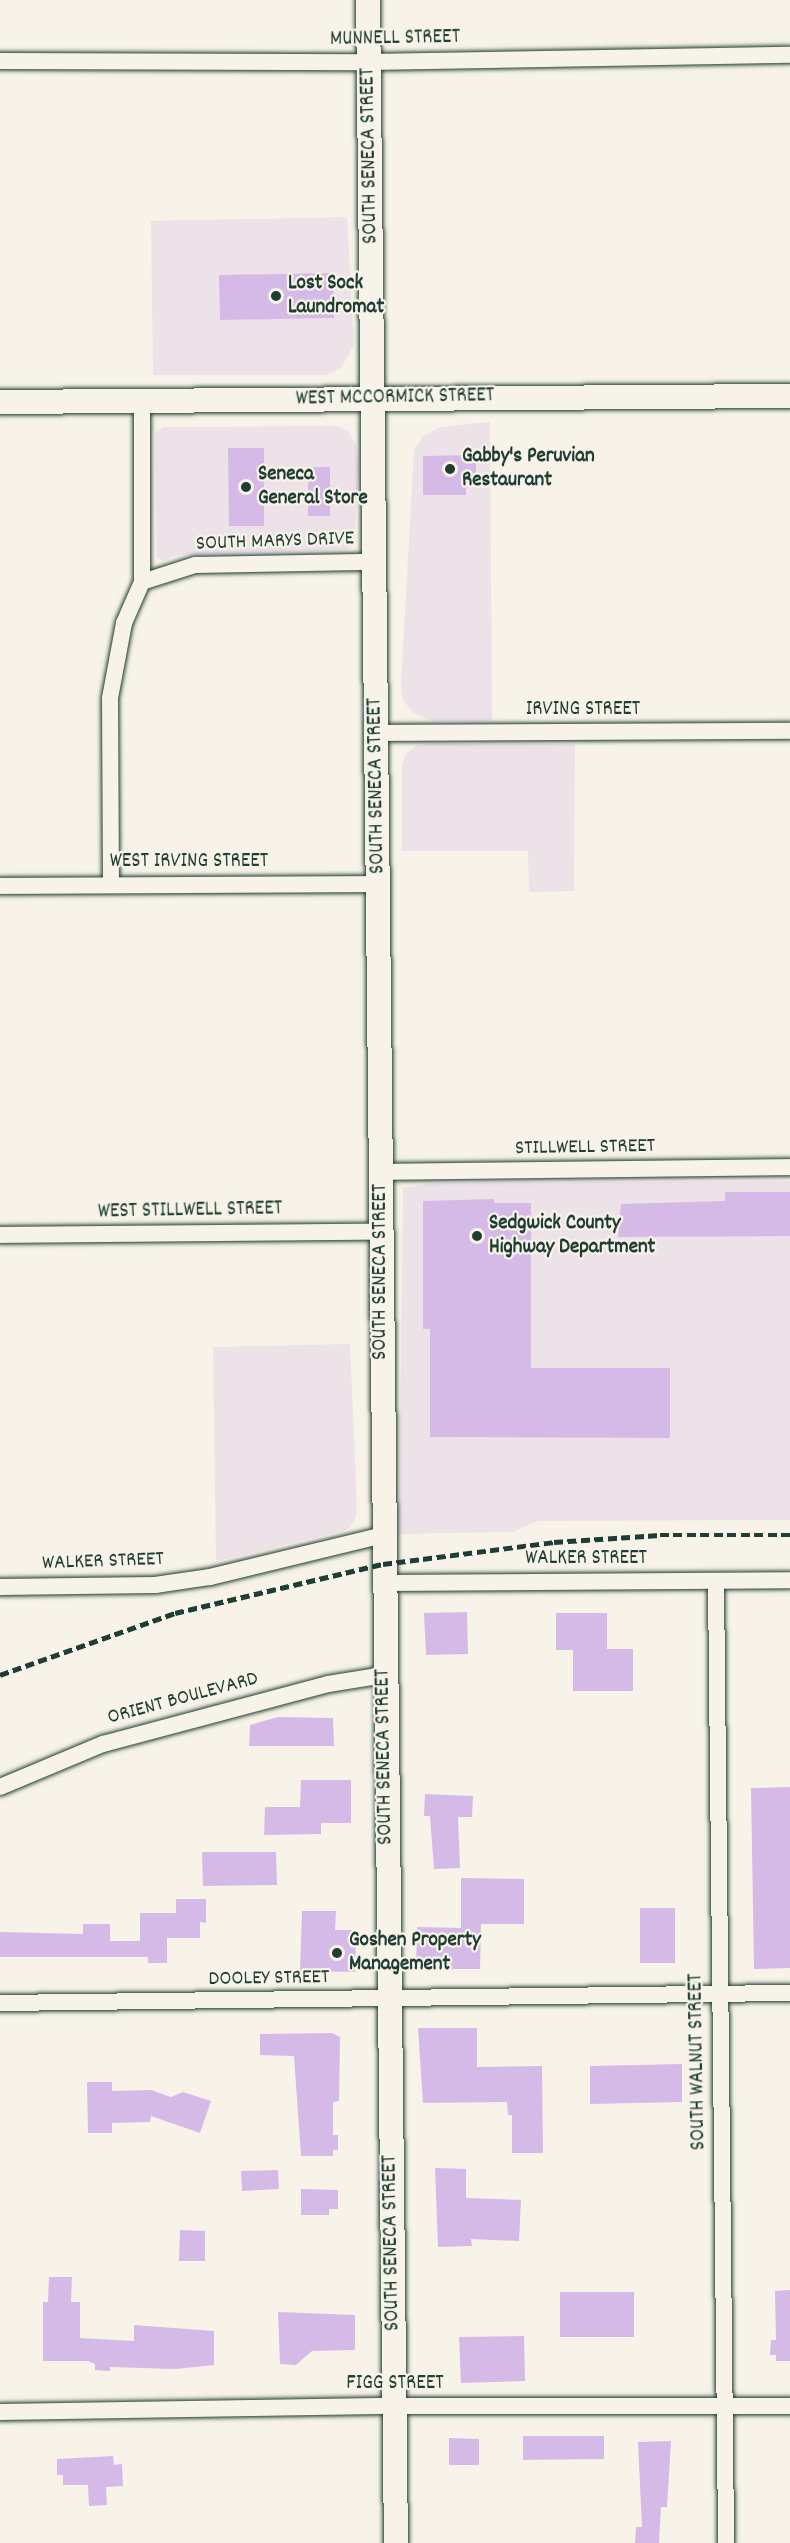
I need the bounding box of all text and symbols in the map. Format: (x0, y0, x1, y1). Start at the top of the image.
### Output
street label: MUNNELL STREET (330, 25, 460, 53)
street label: SOUTH SENECA STREET (356, 68, 384, 244)
place label: Lost Sock Laundromat (288, 271, 384, 321)
marker: Lost Sock Laundromat (269, 289, 283, 303)
street label: WEST MCCORMICK STREET (296, 384, 494, 412)
place label: Gabby's Peruvian Restaurant (462, 444, 595, 494)
place label: Seneca General Store (258, 462, 368, 512)
marker: Gabby's Peruvian Restaurant (443, 462, 457, 476)
marker: Seneca General Store (239, 480, 253, 494)
street label: SOUTH MARYS DRIVE (195, 527, 355, 557)
street label: IRVING STREET (526, 697, 640, 723)
street label: SOUTH SENECA STREET (363, 698, 391, 874)
street label: WEST IRVING STREET (110, 849, 268, 875)
street label: STILLWELL STREET (515, 1134, 655, 1162)
street label: SOUTH SENECA STREET (368, 1184, 394, 1360)
street label: WEST STILLWELL STREET (98, 1197, 282, 1225)
place label: Sedgwick County Highway Department (489, 1211, 655, 1261)
marker: Sedgwick County Highway Department (470, 1229, 484, 1243)
street label: WALKER STREET (525, 1546, 647, 1572)
street label: WALKER STREET (42, 1547, 164, 1577)
street label: ORIENT BOULEVARD (105, 1667, 261, 1731)
street label: SOUTH SENECA STREET (371, 1669, 399, 1845)
place label: Goshen Property Management (349, 1928, 481, 1978)
marker: Goshen Property Management (330, 1946, 344, 1960)
street label: DOOLEY STREET (208, 1965, 330, 1993)
street label: SOUTH WALNUT STREET (684, 1974, 712, 2150)
street label: SOUTH SENECA STREET (378, 2155, 406, 2331)
street label: FIGG STREET (346, 2371, 444, 2397)

